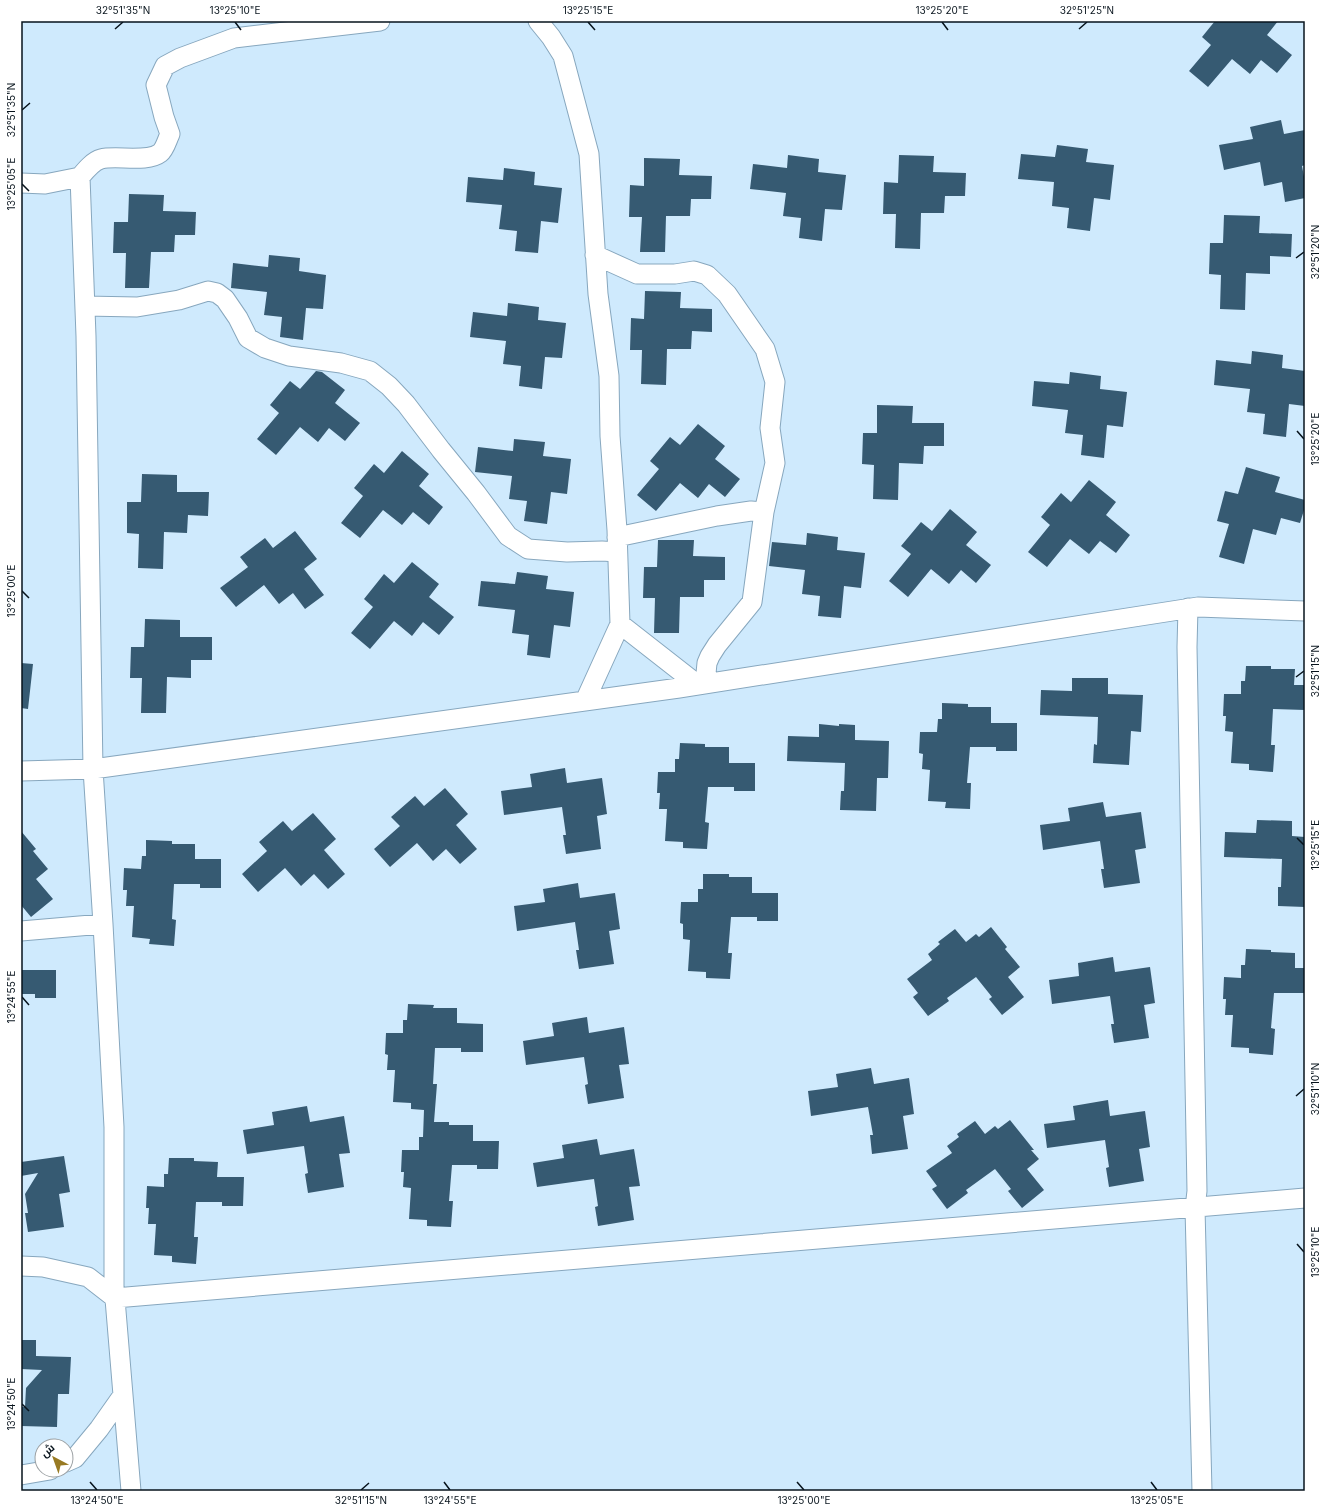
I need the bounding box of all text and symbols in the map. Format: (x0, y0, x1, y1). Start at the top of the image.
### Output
text: 32°51'35"N (96, 4, 150, 16)
text: 13°25'10"E (210, 4, 260, 16)
text: 13°25'15"E (563, 4, 613, 16)
text: 13°25'20"E (916, 4, 968, 16)
text: 32°51'25"N (1060, 4, 1114, 16)
text: 32°51'35"N (5, 83, 17, 137)
text: 13°25'05"E (5, 158, 17, 210)
text: 32°51'20"N (1309, 225, 1321, 279)
text: 13°25'20"E (1309, 413, 1321, 465)
text: 13°25'00"E (5, 564, 17, 618)
text: 32°51'15"N (1309, 645, 1321, 697)
text: 13°25'15"E (1309, 820, 1321, 870)
text: 13°24'55"E (5, 971, 17, 1023)
text: 32°51'10"N (1309, 1063, 1321, 1115)
text: 13°25'10"E (1309, 1227, 1321, 1277)
text: 13°24'50"E (5, 1377, 17, 1431)
north arrow (34, 1438, 74, 1478)
text: ش (38, 1441, 57, 1460)
text: 13°24'50"E (70, 1494, 124, 1506)
text: 32°51'15"N (335, 1494, 387, 1506)
text: 13°24'55"E (424, 1494, 476, 1506)
text: 13°25'00"E (777, 1494, 831, 1506)
text: 13°25'05"E (1131, 1494, 1183, 1506)

